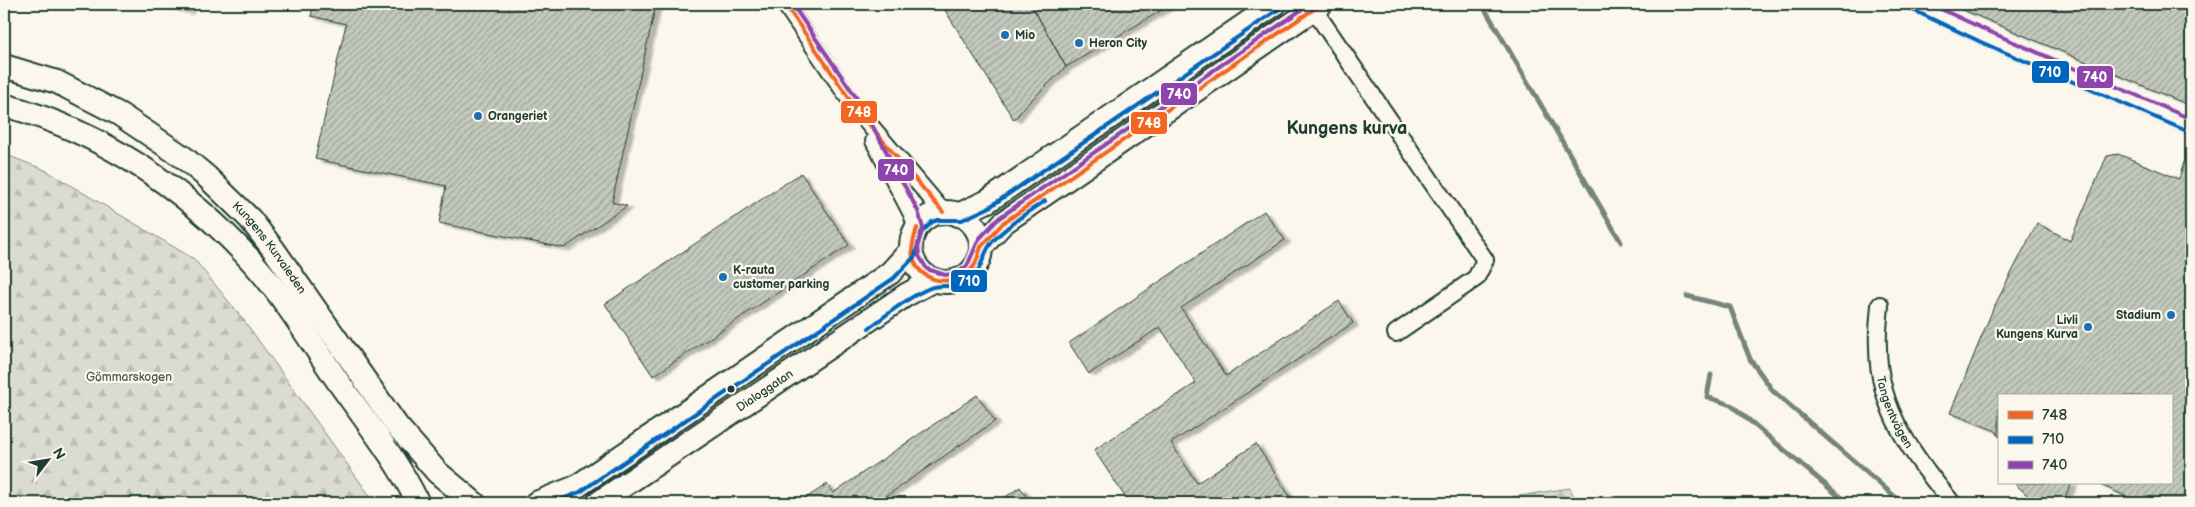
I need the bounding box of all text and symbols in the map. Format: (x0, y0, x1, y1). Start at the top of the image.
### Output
place label: Mio (1015, 28, 1035, 43)
marker: Mio (999, 29, 1011, 41)
place label: Heron City (1089, 36, 1148, 51)
marker: Heron City (1073, 37, 1085, 49)
line badge: 710 (2031, 60, 2070, 84)
text: 710 (2039, 64, 2061, 81)
line badge: 740 (2076, 65, 2114, 89)
text: 740 (2083, 69, 2108, 86)
line badge: 740 (1160, 82, 1198, 106)
text: 740 (1167, 86, 1192, 103)
line badge: 748 (840, 100, 878, 124)
text: 748 (847, 104, 871, 121)
place label: Orangeriet (488, 109, 547, 124)
marker: Orangeriet (472, 110, 484, 122)
line badge: 748 (1130, 111, 1168, 135)
text: 748 (1137, 115, 1161, 132)
district label: Kungens kurva (1287, 118, 1407, 139)
line badge: 740 (877, 158, 915, 182)
text: 740 (884, 162, 909, 179)
street label: Kungens Kurvaleden (229, 198, 310, 297)
place label: K-rauta customer parking (733, 263, 830, 292)
line badge: 710 (950, 269, 988, 293)
marker: K-rauta customer parking (717, 271, 729, 283)
text: 710 (958, 273, 980, 290)
place label: Stadium (2116, 308, 2161, 323)
marker: Stadium (2165, 309, 2177, 321)
place label: Livli Kungens Kurva (1996, 313, 2078, 342)
marker: Livli Kungens Kurva (2082, 321, 2094, 333)
street label: Dialoggatan (733, 366, 796, 415)
park label: Gömmarskogen (86, 370, 172, 385)
street label: Tangentvägen (1873, 375, 1917, 451)
unlabelled marker (726, 384, 736, 394)
legend (1998, 394, 2172, 484)
text: 748 (2042, 406, 2068, 425)
text: 710 (2042, 430, 2064, 449)
north arrow (22, 434, 72, 484)
text: N (49, 445, 69, 462)
text: 740 (2042, 456, 2068, 475)

